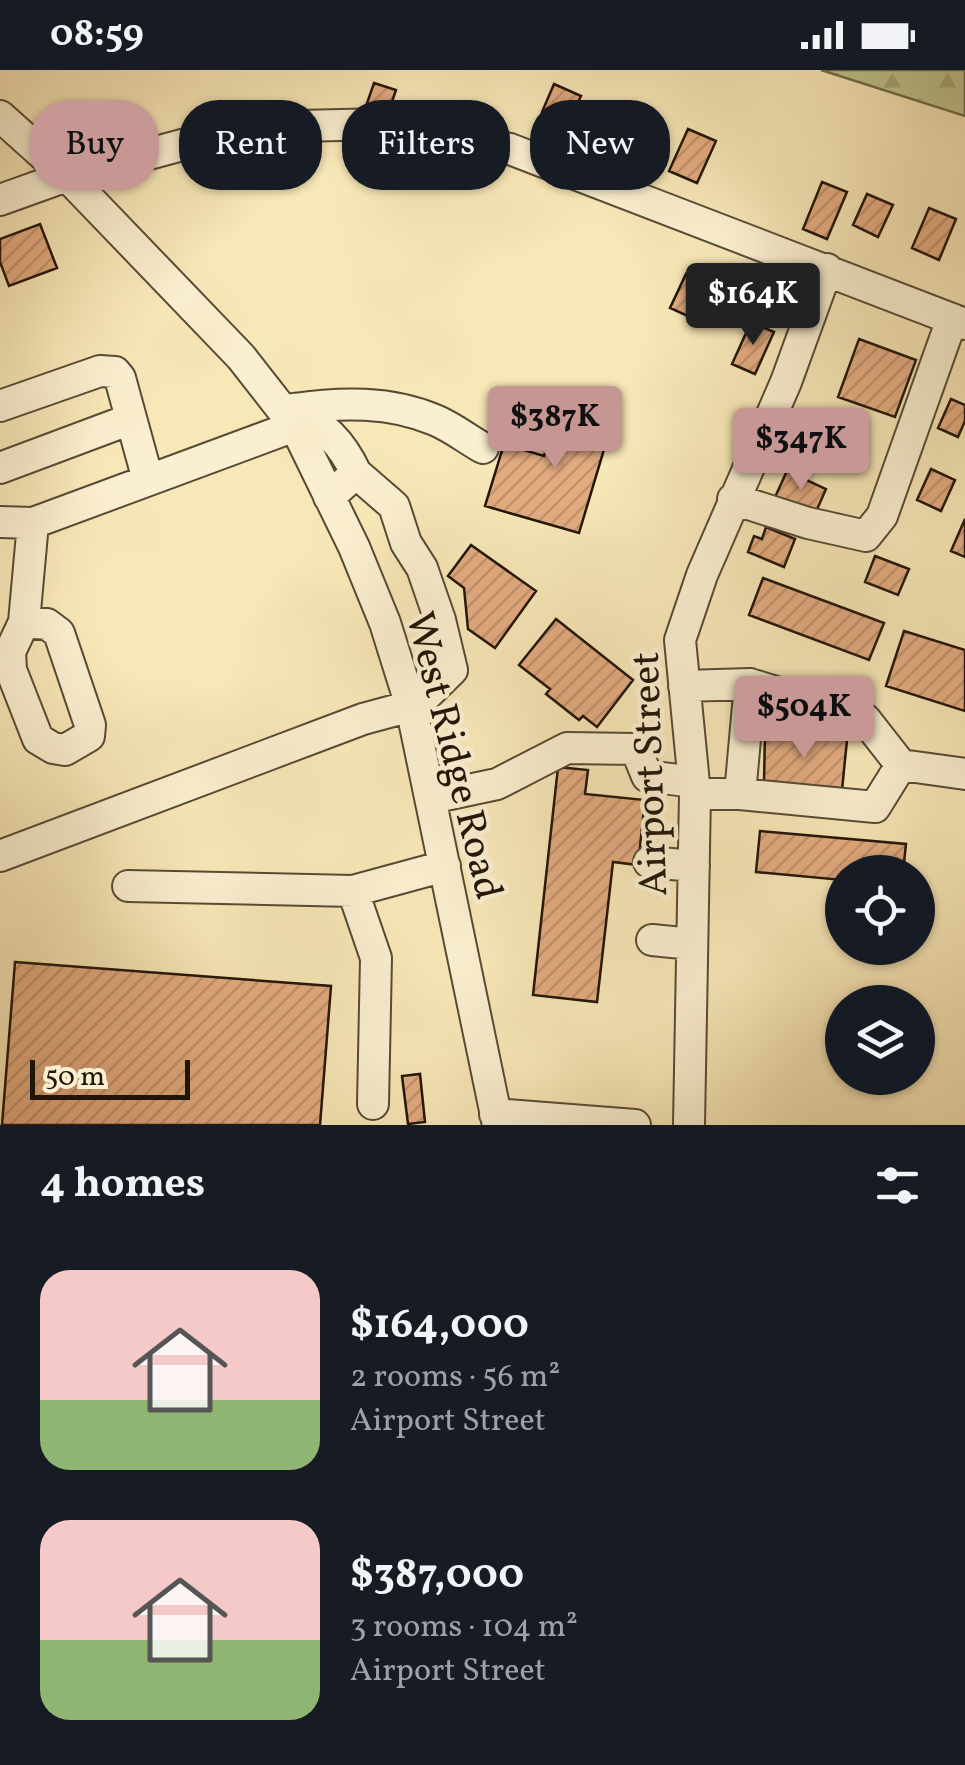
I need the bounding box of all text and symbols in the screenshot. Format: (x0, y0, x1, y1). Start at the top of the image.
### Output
text: 08:59 (50, 9, 144, 62)
chip: Buy (30, 100, 159, 190)
chip: Rent (179, 100, 322, 190)
chip: Filters (342, 100, 510, 190)
chip: New (530, 100, 670, 190)
pin: $164K (683, 263, 823, 348)
text: $164K (708, 273, 798, 317)
pin: $387K (485, 386, 625, 471)
text: $387K (510, 396, 600, 440)
pin: $347K (731, 408, 871, 493)
text: $347K (755, 418, 847, 462)
street label: West Ridge Road (389, 606, 515, 906)
street label: Airport Street (620, 651, 684, 897)
pin: $504K (734, 676, 874, 761)
text: $504K (757, 686, 851, 730)
map controls (825, 855, 935, 1095)
button: locate (825, 855, 935, 965)
button: layers (825, 985, 935, 1095)
scale bar (30, 1055, 190, 1100)
text: 50 m (45, 1058, 105, 1097)
text: 4 homes (40, 1156, 205, 1215)
icon: filters (870, 1158, 925, 1213)
text: $164,000 (350, 1297, 529, 1356)
icon: home (120, 1310, 240, 1430)
text: 2 rooms · 56 m² (350, 1356, 560, 1400)
text: Airport Street (350, 1400, 546, 1444)
text: $387,000 (350, 1547, 524, 1606)
icon: home (120, 1560, 240, 1680)
text: 3 rooms · 104 m² (350, 1606, 578, 1650)
text: Airport Street (350, 1650, 546, 1694)

